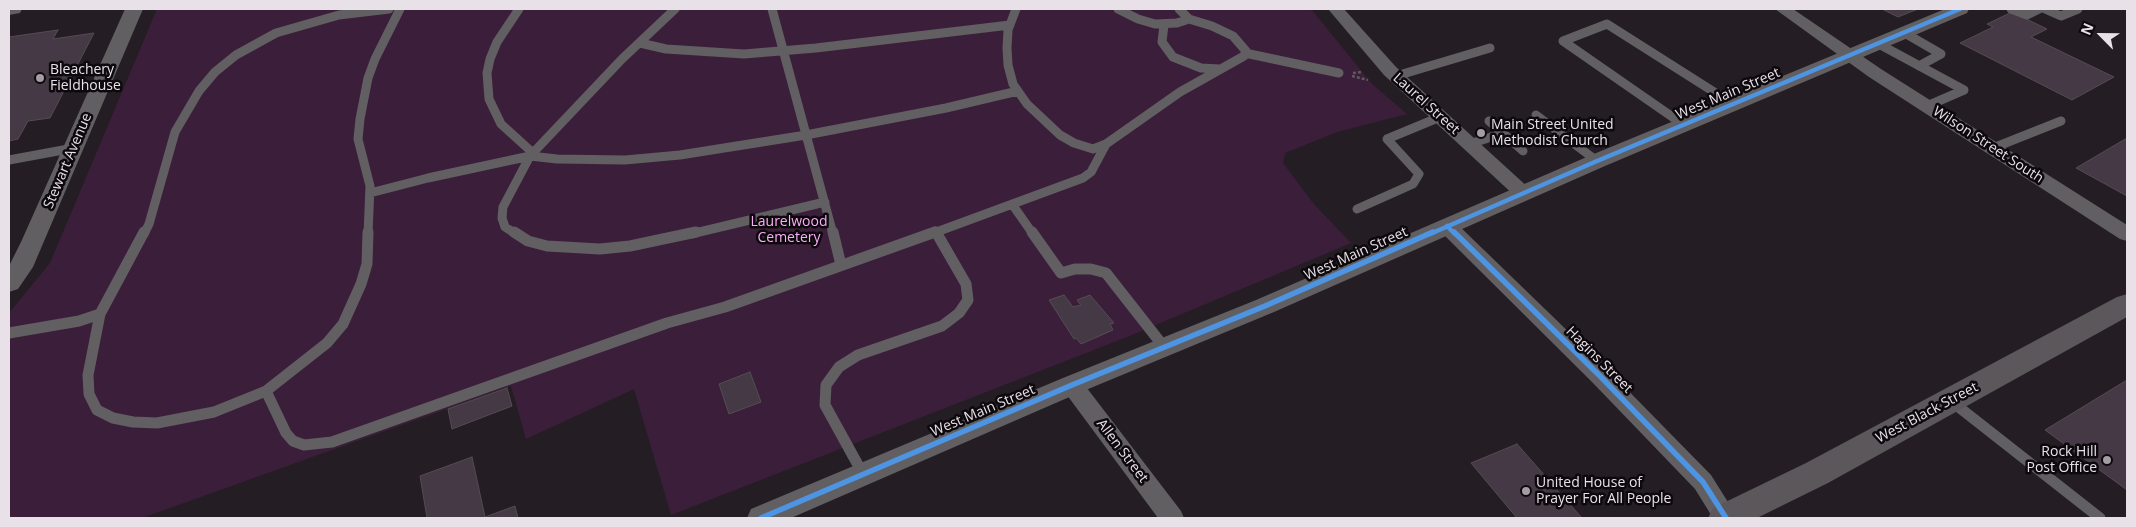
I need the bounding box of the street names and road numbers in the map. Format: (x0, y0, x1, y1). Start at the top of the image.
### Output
street label: West Main Street (1673, 65, 1783, 123)
street label: Laurel Street (1389, 70, 1463, 138)
street label: Wilson Street South (1930, 103, 2046, 187)
street label: Stewart Avenue (40, 111, 96, 211)
street label: West Main Street (1302, 224, 1410, 284)
street label: Hagins Street (1562, 323, 1636, 397)
street label: West Black Street (1873, 379, 1981, 447)
street label: West Main Street (928, 382, 1038, 440)
street label: Allen Street (1093, 416, 1151, 486)

